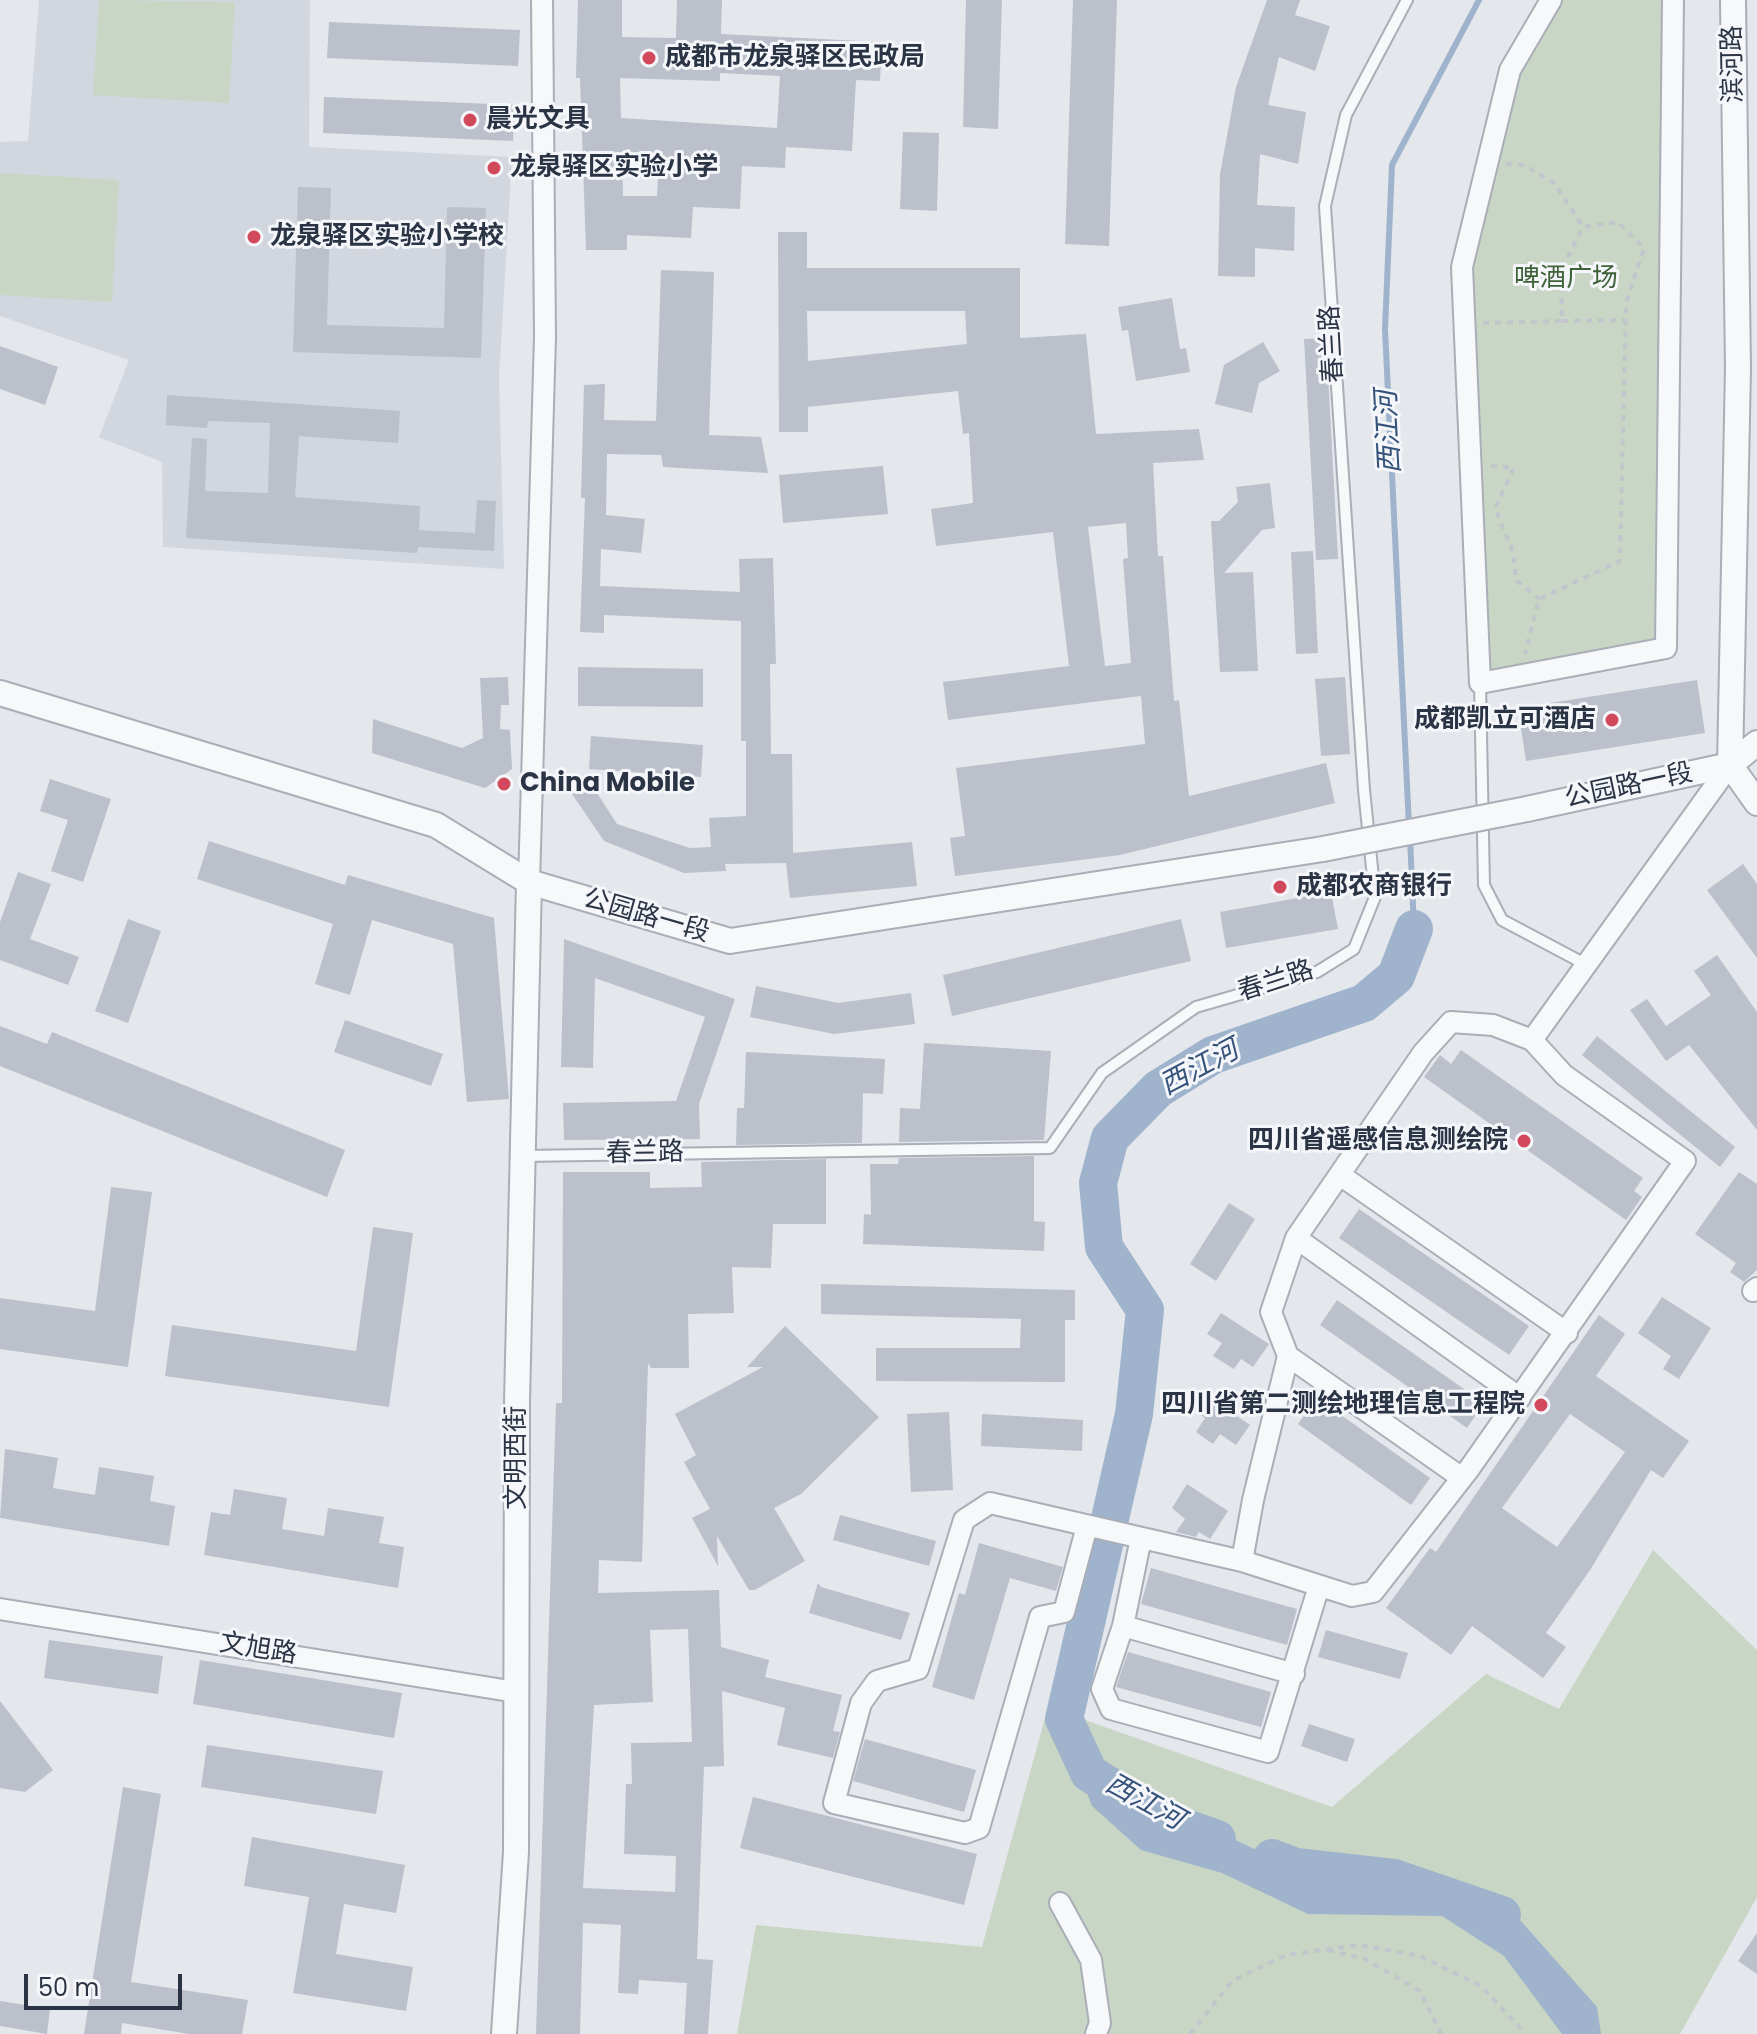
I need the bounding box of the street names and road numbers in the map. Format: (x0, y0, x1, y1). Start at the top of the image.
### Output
street label: 滨河路 (1718, 25, 1750, 103)
street label: 春兰路 (1315, 304, 1351, 384)
street label: 公园路一段 (1562, 758, 1696, 816)
street label: 公园路一段 (579, 884, 713, 950)
street label: 春兰路 (1234, 955, 1318, 1009)
street label: 春兰路 (606, 1138, 684, 1170)
street label: 文明西街 (501, 1406, 533, 1510)
street label: 文旭路 (217, 1628, 299, 1672)

